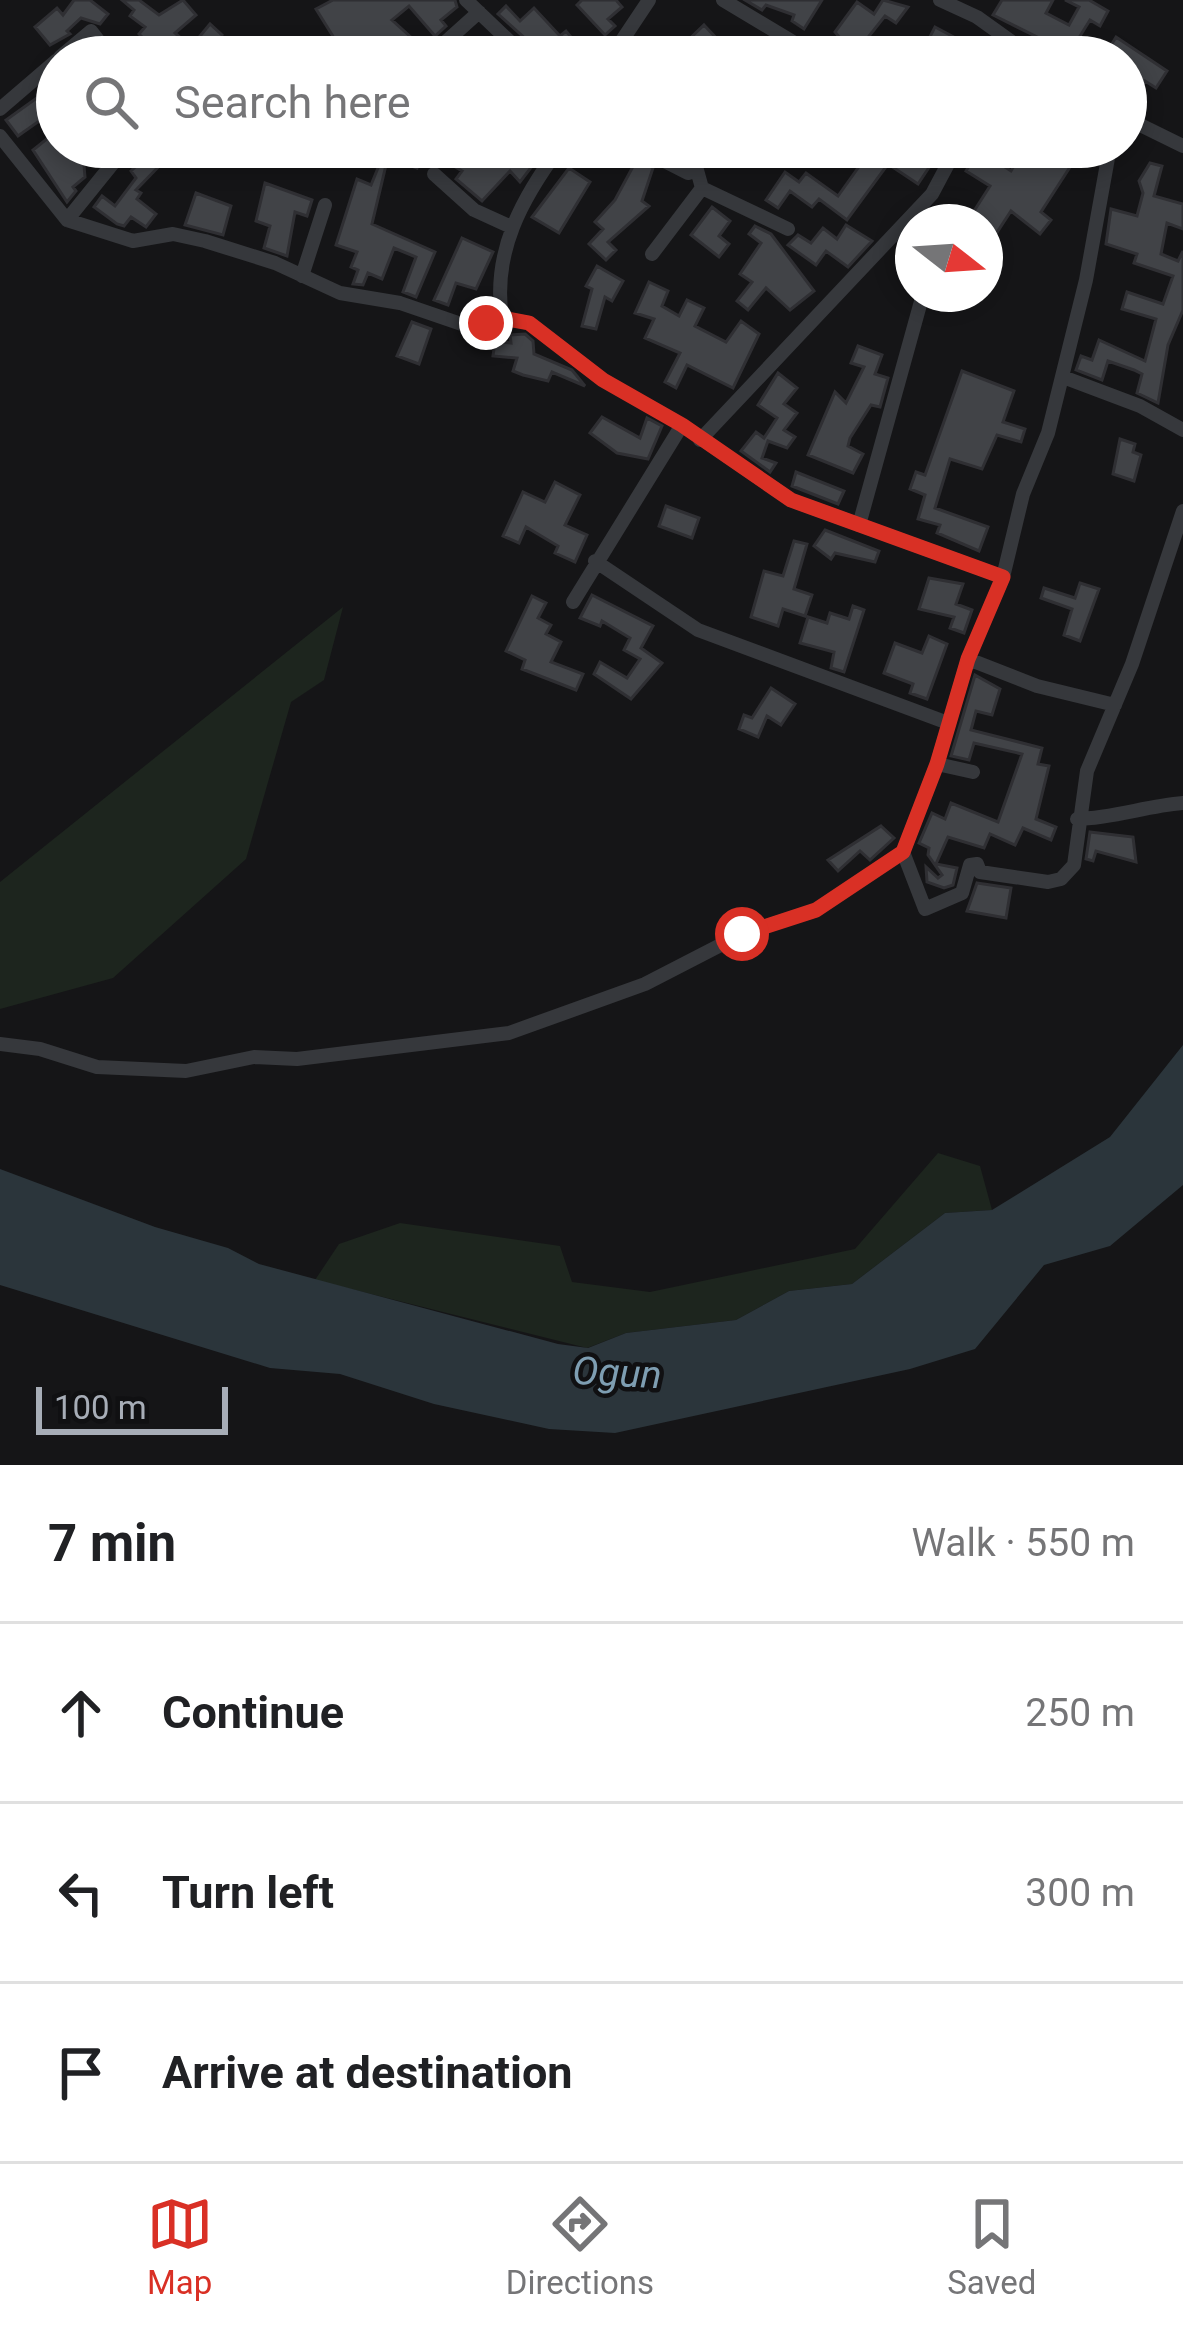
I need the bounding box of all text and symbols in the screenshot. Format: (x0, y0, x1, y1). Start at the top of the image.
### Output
search box (36, 36, 1147, 168)
icon: search (78, 69, 144, 135)
text: Search here (174, 76, 411, 129)
north arrow (895, 204, 1003, 312)
route end (459, 296, 513, 350)
route start (715, 907, 769, 961)
water label: Ogun (571, 1348, 663, 1398)
scale bar (36, 1381, 228, 1434)
text: 100 m (54, 1388, 147, 1427)
text: 7 min (48, 1514, 176, 1573)
text: Walk · 550 m (911, 1520, 1135, 1566)
icon: ahead (48, 1680, 114, 1746)
text: Continue (162, 1686, 344, 1739)
text: 250 m (1025, 1690, 1135, 1736)
icon: left (48, 1860, 114, 1926)
text: Turn left (162, 1866, 334, 1919)
text: 300 m (1025, 1870, 1135, 1916)
icon: arrive (48, 2040, 114, 2106)
text: Arrive at destination (162, 2046, 573, 2099)
tab: Map (147, 2191, 213, 2302)
tab: Directions (506, 2191, 654, 2302)
tab: Saved (947, 2191, 1036, 2302)

